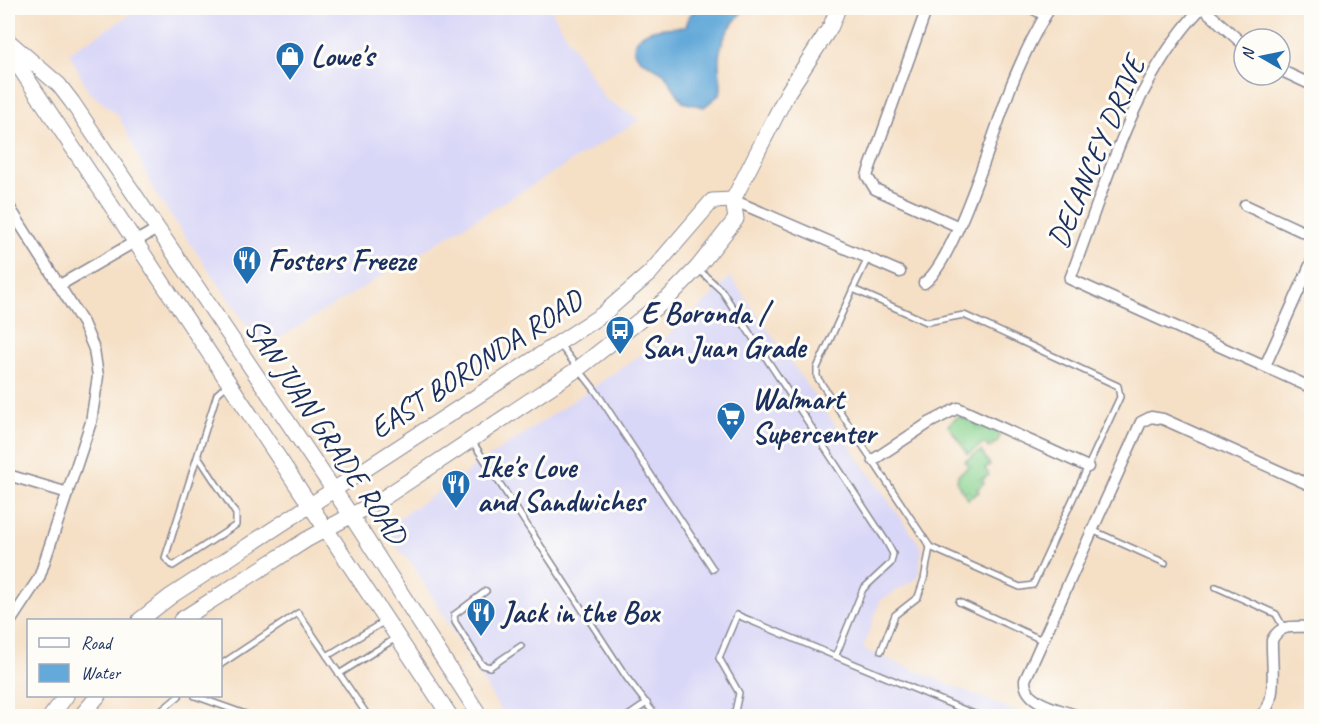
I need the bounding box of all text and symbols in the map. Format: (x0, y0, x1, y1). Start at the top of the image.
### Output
north arrow (1232, 27, 1292, 87)
place label: Lowe's (311, 37, 377, 75)
shop icon: Lowe's (274, 40, 306, 82)
text: N (1238, 45, 1259, 61)
street label: DELANCEY DRIVE (1039, 47, 1155, 253)
place label: Fosters Freeze (268, 241, 418, 279)
restaurant icon: Fosters Freeze (231, 244, 263, 286)
street label: EAST BORONDA ROAD (362, 280, 592, 447)
place label: E Boronda / San Juan Grade (641, 294, 808, 366)
street label: SAN JUAN GRADE ROAD (236, 311, 417, 553)
bus stop icon: E Boronda / San Juan Grade (604, 314, 636, 356)
place label: Walmart Supercenter (752, 380, 879, 452)
supermarket icon: Walmart Supercenter (715, 400, 747, 442)
place label: Ike's Love and Sandwiches (477, 448, 648, 520)
restaurant icon: Ike's Love and Sandwiches (440, 468, 472, 510)
place label: Jack in the Box (500, 593, 661, 631)
restaurant icon: Jack in the Box (465, 596, 497, 638)
legend (27, 619, 222, 697)
text: Road (81, 632, 114, 654)
text: Water (81, 662, 122, 684)

